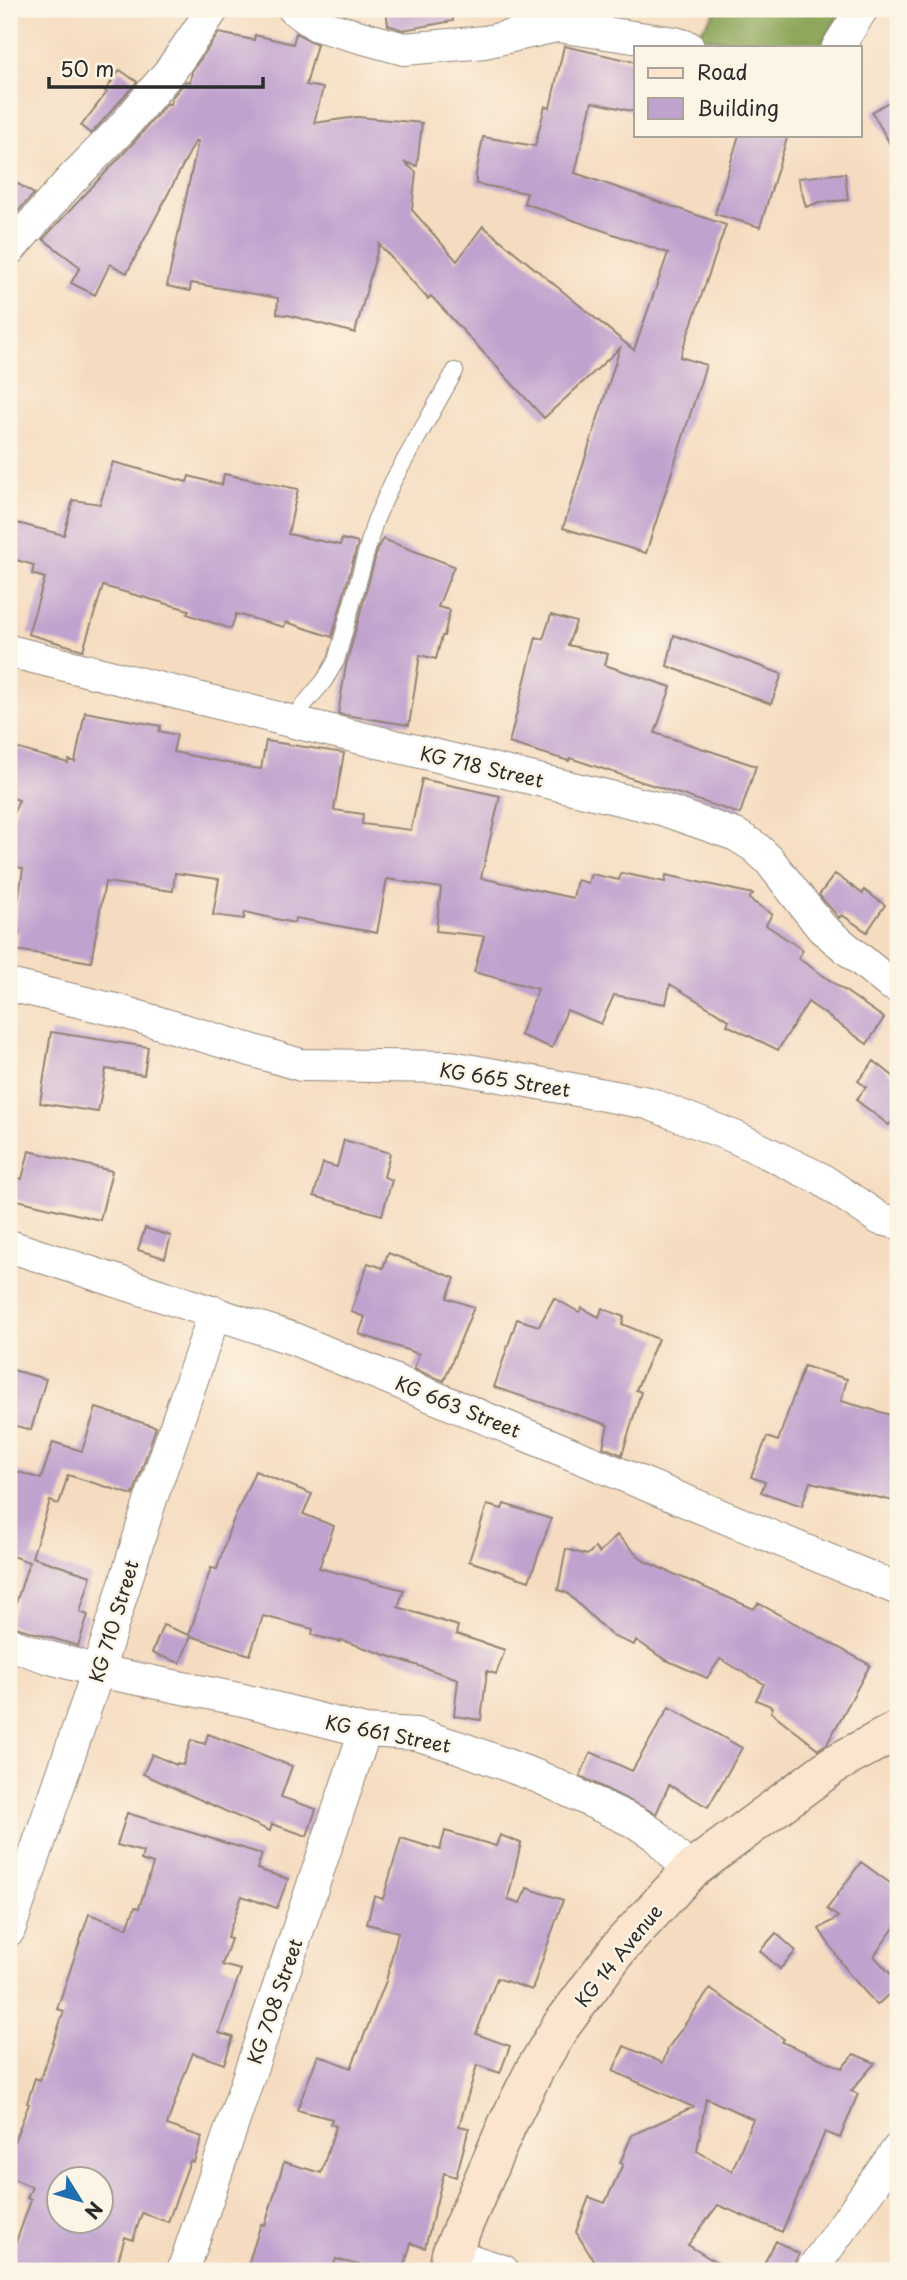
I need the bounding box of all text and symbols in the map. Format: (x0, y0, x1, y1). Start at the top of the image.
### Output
scale bar (49, 46, 262, 90)
legend (634, 46, 862, 136)
text: 50 m (60, 52, 114, 84)
text: Road (697, 55, 748, 87)
text: Building (697, 91, 779, 123)
street label: KG 718 Street (418, 738, 547, 794)
street label: KG 665 Street (438, 1055, 573, 1103)
street label: KG 663 Street (391, 1368, 525, 1444)
street label: KG 710 Street (81, 1556, 145, 1686)
street label: KG 661 Street (323, 1707, 453, 1759)
street label: KG 14 Avenue (568, 1898, 668, 2012)
street label: KG 708 Street (239, 1935, 309, 2067)
north arrow (46, 2164, 116, 2234)
text: N (79, 2196, 110, 2225)

